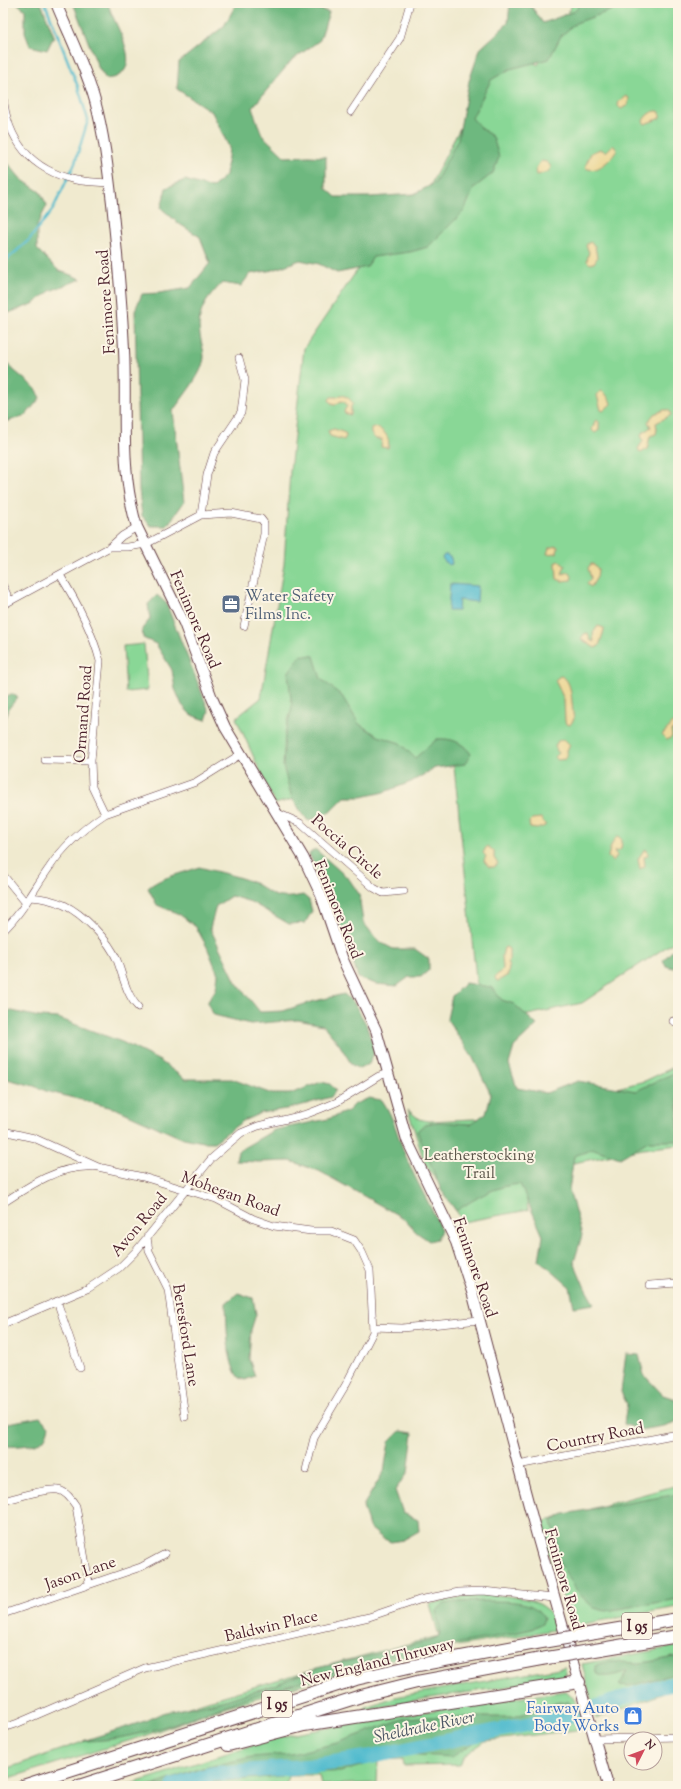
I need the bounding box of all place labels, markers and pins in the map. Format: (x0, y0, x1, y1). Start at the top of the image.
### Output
place label: Water Safety Films Inc. (245, 586, 334, 627)
office icon: Water Safety Films Inc. (220, 593, 242, 615)
place label: Fairway Auto Body Works (526, 1698, 619, 1739)
shop icon: Fairway Auto Body Works (622, 1705, 644, 1727)

